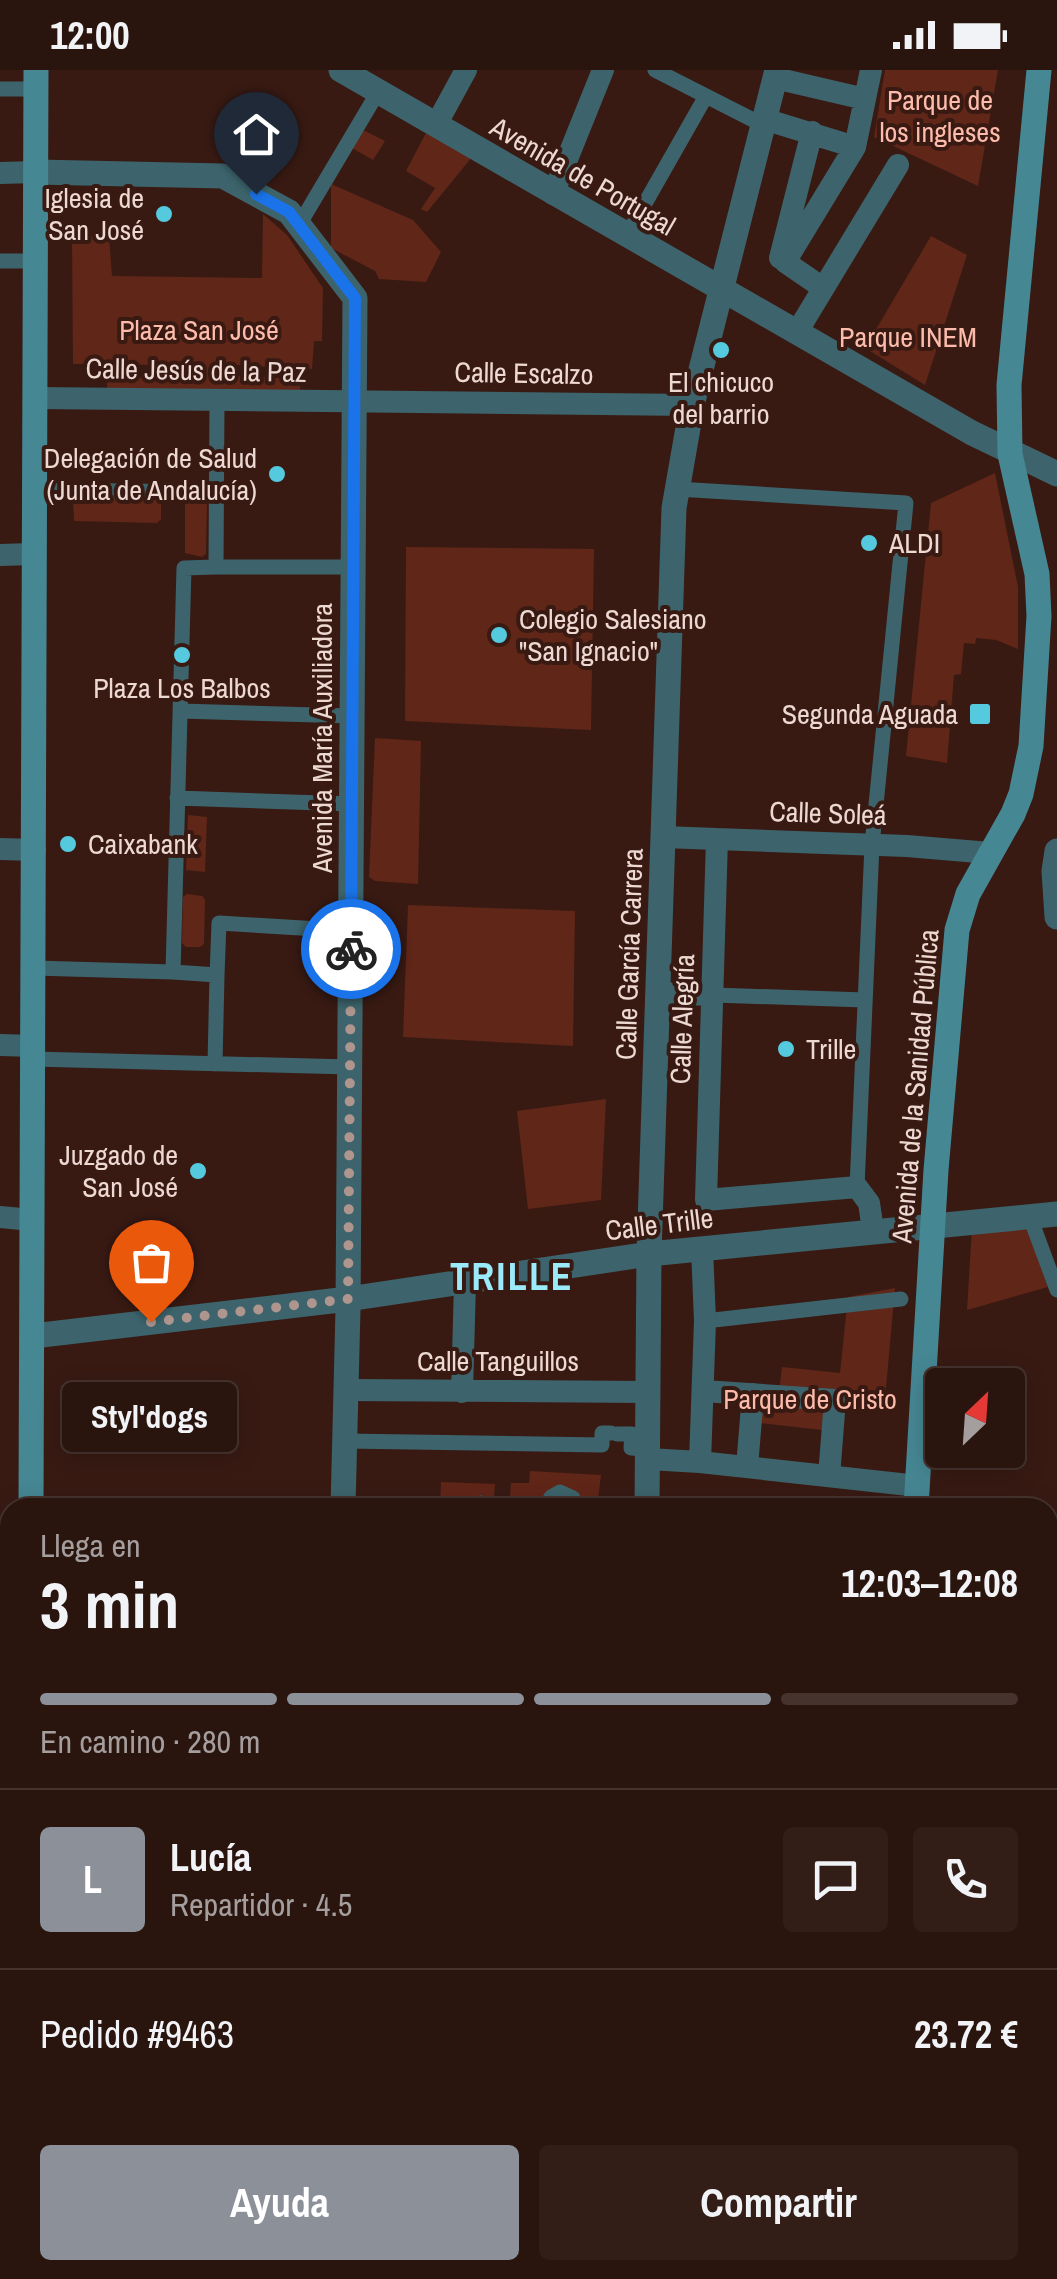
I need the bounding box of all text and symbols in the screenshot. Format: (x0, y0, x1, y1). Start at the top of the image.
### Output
text: 12:00 (50, 10, 130, 61)
park label: Parque de los ingleses (879, 81, 1001, 151)
pin (214, 92, 299, 195)
icon: home (229, 107, 284, 162)
street label: Avenida de Portugal (483, 107, 682, 244)
place label: Iglesia de San José (44, 179, 144, 249)
marker: Iglesia de San José (153, 203, 175, 225)
park label: Plaza San José (119, 311, 279, 349)
park label: Parque INEM (839, 318, 977, 356)
marker: El chicuco del barrio (710, 339, 732, 361)
street label: Calle Jesús de la Paz (85, 349, 307, 391)
street label: Calle Escalzo (454, 353, 594, 393)
place label: El chicuco del barrio (668, 363, 774, 433)
place label: Delegación de Salud (Junta de Andalucía) (44, 439, 257, 509)
marker: Delegación de Salud (Junta de Andalucía) (266, 463, 288, 485)
place label: ALDI (888, 524, 940, 562)
marker: ALDI (858, 532, 880, 554)
place label: Colegio Salesiano "San Ignacio" (519, 600, 707, 670)
street label: Avenida María Auxiliadora (303, 603, 341, 874)
marker: Colegio Salesiano "San Ignacio" (488, 624, 510, 646)
marker: Plaza Los Balbos (171, 644, 193, 666)
place label: Plaza Los Balbos (93, 669, 271, 707)
place label: Segunda Aguada (782, 695, 958, 733)
marker: Segunda Aguada (967, 701, 993, 727)
street label: Calle Soleá (769, 792, 888, 834)
place label: Caixabank (88, 825, 198, 863)
marker: Caixabank (57, 833, 79, 855)
street label: Calle García Carrera (606, 847, 652, 1060)
courier (301, 899, 401, 999)
icon: bike (324, 922, 379, 977)
street label: Avenida de la Sanidad Pública (882, 927, 948, 1246)
street label: Calle Alegría (661, 953, 703, 1085)
place label: Trille (806, 1030, 856, 1068)
marker: Trille (775, 1038, 797, 1060)
place label: Juzgado de San José (59, 1136, 178, 1206)
marker: Juzgado de San José (187, 1160, 209, 1182)
street label: Calle Trille (603, 1199, 715, 1249)
pin (109, 1220, 194, 1323)
icon: bag (124, 1235, 179, 1290)
district label: TRILLE (450, 1251, 574, 1302)
street label: Calle Tanguillos (417, 1342, 579, 1380)
north arrow (925, 1368, 1025, 1468)
map controls (925, 1368, 1025, 1468)
park label: Parque de Cristo (723, 1380, 897, 1418)
callout: Styl'dogs (64, 1382, 238, 1452)
text: Styl'dogs (91, 1395, 208, 1438)
text: Llega en (40, 1524, 141, 1567)
text: 12:03–12:08 (841, 1558, 1018, 1609)
text: 3 min (40, 1561, 179, 1648)
text: En camino · 280 m (40, 1720, 260, 1763)
button: chat (783, 1827, 888, 1932)
button: phone (913, 1827, 1018, 1932)
text: Lucía (170, 1832, 251, 1883)
text: L (83, 1854, 102, 1905)
text: Repartidor · 4.5 (170, 1883, 352, 1926)
text: Pedido #9463 (40, 2009, 234, 2060)
text: 23.72 € (914, 2009, 1018, 2060)
button: Ayuda (40, 2145, 519, 2260)
button: Compartir (539, 2145, 1018, 2260)

